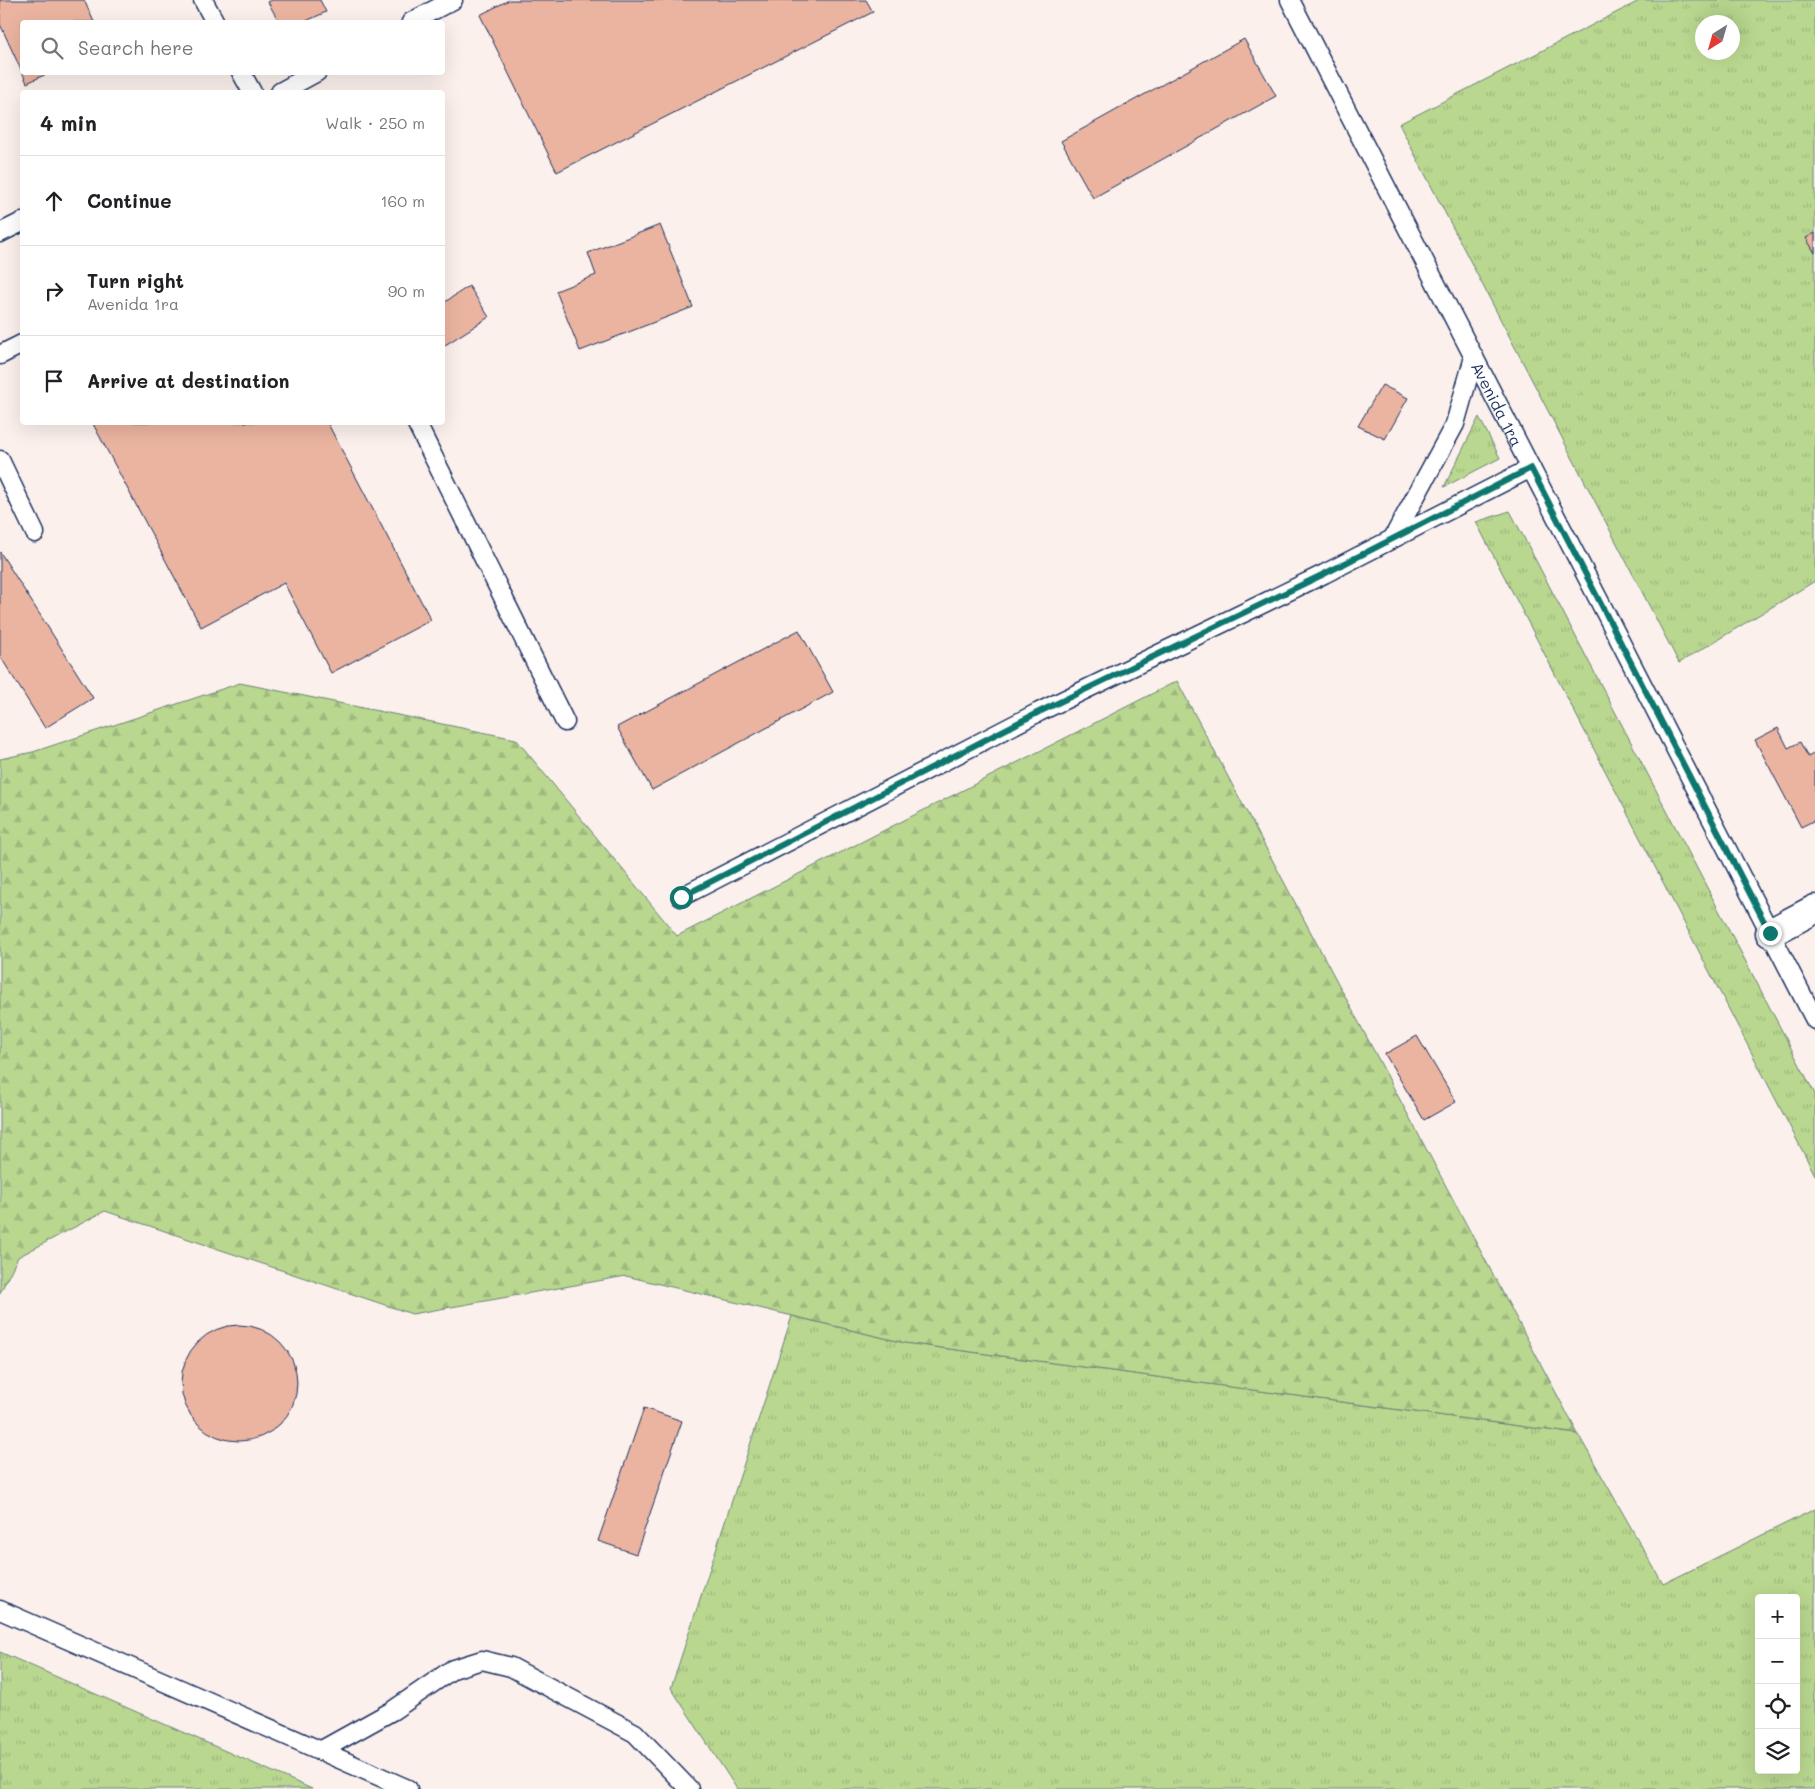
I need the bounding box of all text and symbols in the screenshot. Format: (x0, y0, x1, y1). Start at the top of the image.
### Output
north arrow (1695, 15, 1740, 60)
search box (20, 20, 445, 75)
icon: search (38, 34, 66, 62)
text: Search here (78, 35, 194, 60)
text: 4 min (40, 109, 97, 136)
text: Walk · 250 m (325, 112, 425, 133)
icon: ahead (40, 187, 68, 215)
text: Continue (87, 188, 172, 213)
text: 160 m (380, 190, 425, 211)
text: Turn right (87, 268, 184, 293)
icon: right (40, 277, 68, 305)
text: 90 m (388, 280, 425, 301)
text: Avenida 1ra (87, 293, 179, 314)
street label: Avenida 1ra (1467, 358, 1528, 449)
icon: arrive (40, 367, 68, 395)
text: Arrive at destination (87, 368, 290, 393)
route start (670, 886, 693, 909)
route end (1759, 922, 1782, 945)
map controls (1755, 1594, 1800, 1774)
button: + (1755, 1594, 1800, 1639)
button: − (1755, 1639, 1800, 1684)
button: locate (1755, 1684, 1800, 1729)
button: layers (1755, 1729, 1800, 1774)

